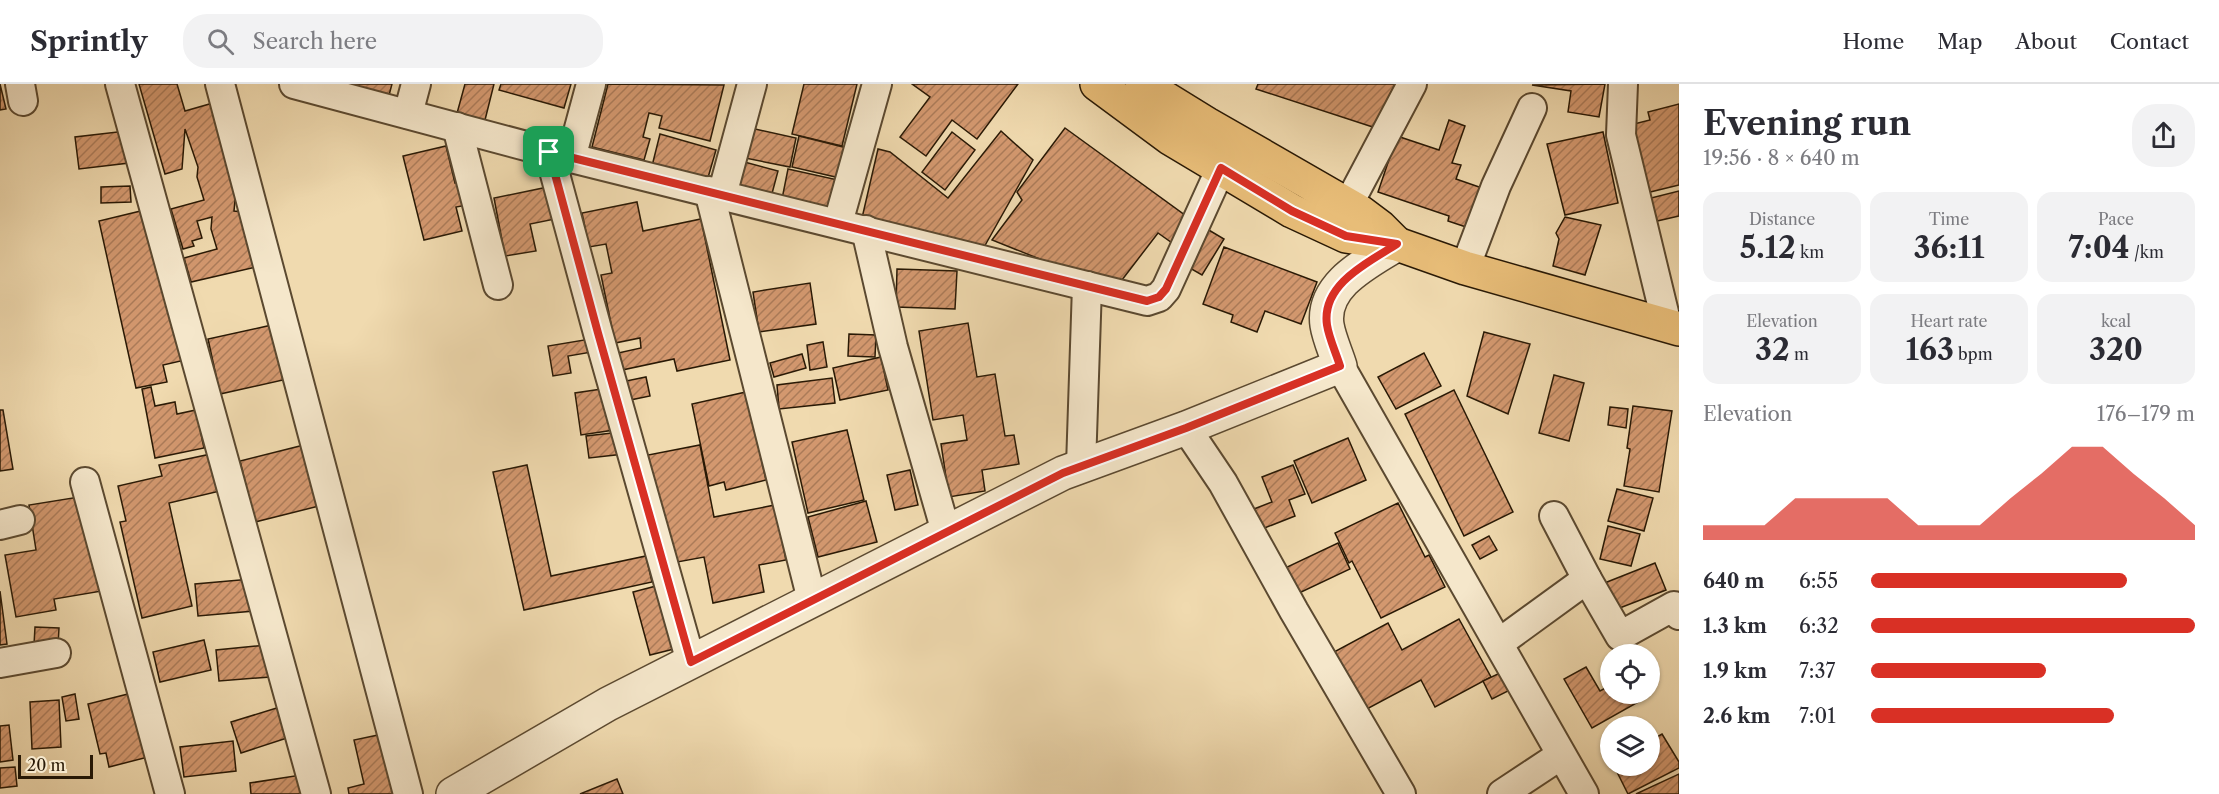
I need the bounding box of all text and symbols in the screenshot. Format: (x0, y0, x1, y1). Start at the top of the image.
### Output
search box (183, 14, 603, 68)
text: Sprintly (30, 24, 147, 58)
icon: search (204, 25, 237, 58)
text: Search here (252, 28, 377, 55)
text: Home (1843, 29, 1904, 54)
text: Map (1937, 29, 1982, 54)
text: About (2015, 29, 2077, 54)
text: Contact (2110, 29, 2189, 54)
text: Evening run (1703, 103, 1911, 144)
button: share (2132, 104, 2195, 167)
pin (523, 126, 574, 177)
icon: arrive (532, 135, 565, 168)
text: 19:56 · 8 × 640 m (1703, 146, 1860, 170)
text: Distance (1749, 209, 1815, 229)
text: Time (1929, 209, 1969, 229)
text: Pace (2098, 209, 2134, 229)
text: 5.12 (1740, 229, 1796, 266)
text: 36:11 (1914, 229, 1984, 266)
text: 7:04 (2068, 229, 2130, 266)
text: km (1796, 242, 1824, 262)
text: /km (2130, 242, 2164, 262)
text: Elevation (1746, 311, 1818, 331)
text: Heart rate (1910, 311, 1988, 331)
text: kcal (2101, 311, 2131, 331)
text: 32 (1755, 331, 1790, 368)
text: 163 (1905, 331, 1954, 368)
text: 320 (2089, 331, 2143, 368)
text: m (1790, 344, 1809, 364)
text: bpm (1954, 344, 1993, 364)
text: Elevation (1703, 402, 1792, 426)
text: 176–179 m (2097, 402, 2195, 426)
text: 640 m (1703, 569, 1765, 593)
text: 6:55 (1799, 569, 1838, 593)
text: 1.3 km (1703, 614, 1767, 638)
text: 6:32 (1799, 614, 1839, 638)
map controls (1600, 644, 1660, 776)
button: locate (1600, 644, 1660, 704)
text: 1.9 km (1703, 659, 1767, 683)
text: 7:37 (1799, 659, 1835, 683)
text: 2.6 km (1703, 704, 1770, 728)
text: 7:01 (1799, 704, 1836, 728)
button: layers (1600, 716, 1660, 776)
scale bar (18, 752, 93, 780)
text: 20 m (27, 755, 66, 775)

